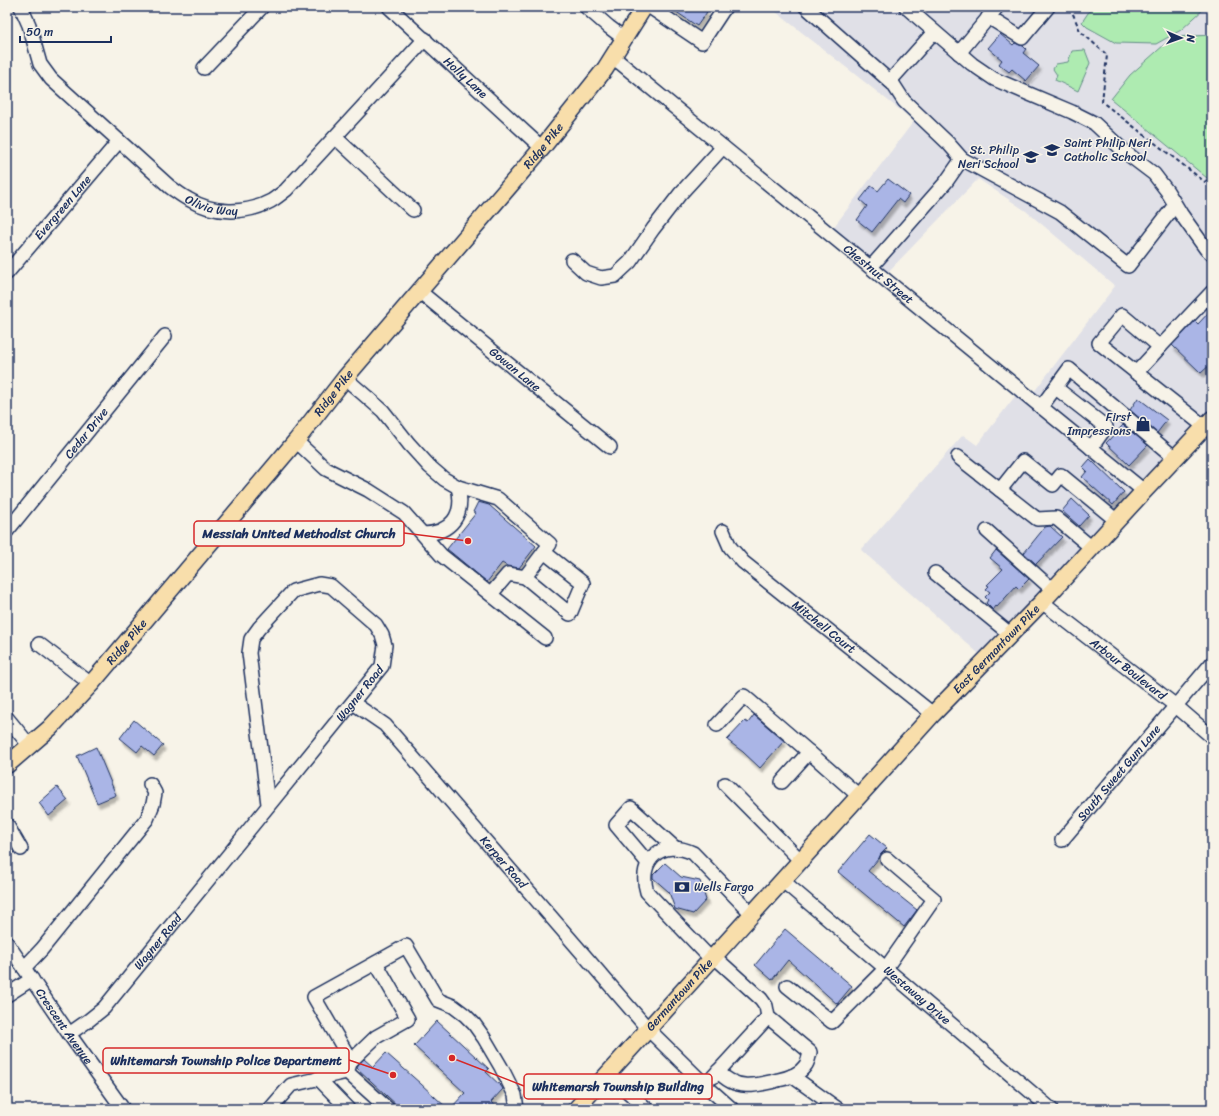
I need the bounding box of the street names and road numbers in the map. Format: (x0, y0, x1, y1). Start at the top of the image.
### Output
street label: Holly Lane (438, 51, 493, 104)
street label: Ridge Pike (517, 118, 569, 174)
street label: Evergreen Lane (28, 170, 97, 245)
street label: Olivia Way (181, 188, 239, 222)
street label: Chestnut Street (838, 238, 919, 310)
street label: Gowan Lane (484, 341, 546, 398)
street label: Ridge Pike (308, 364, 359, 421)
street label: Cedar Drive (58, 402, 114, 464)
street label: Mitchell Court (787, 594, 861, 659)
street label: East Germantown Pike (947, 599, 1046, 699)
street label: Ridge Pike (100, 614, 153, 670)
street label: Arbour Boulevard (1084, 631, 1173, 707)
street label: Wagner Road (330, 659, 391, 727)
street label: South Sweet Gum Lane (1071, 719, 1167, 826)
street label: Kerper Road (474, 830, 534, 895)
street label: Wagner Road (128, 907, 189, 975)
street label: Germantown Pike (640, 953, 718, 1037)
street label: Westaway Drive (878, 960, 956, 1030)
street label: Crescent Avenue (30, 983, 99, 1069)

